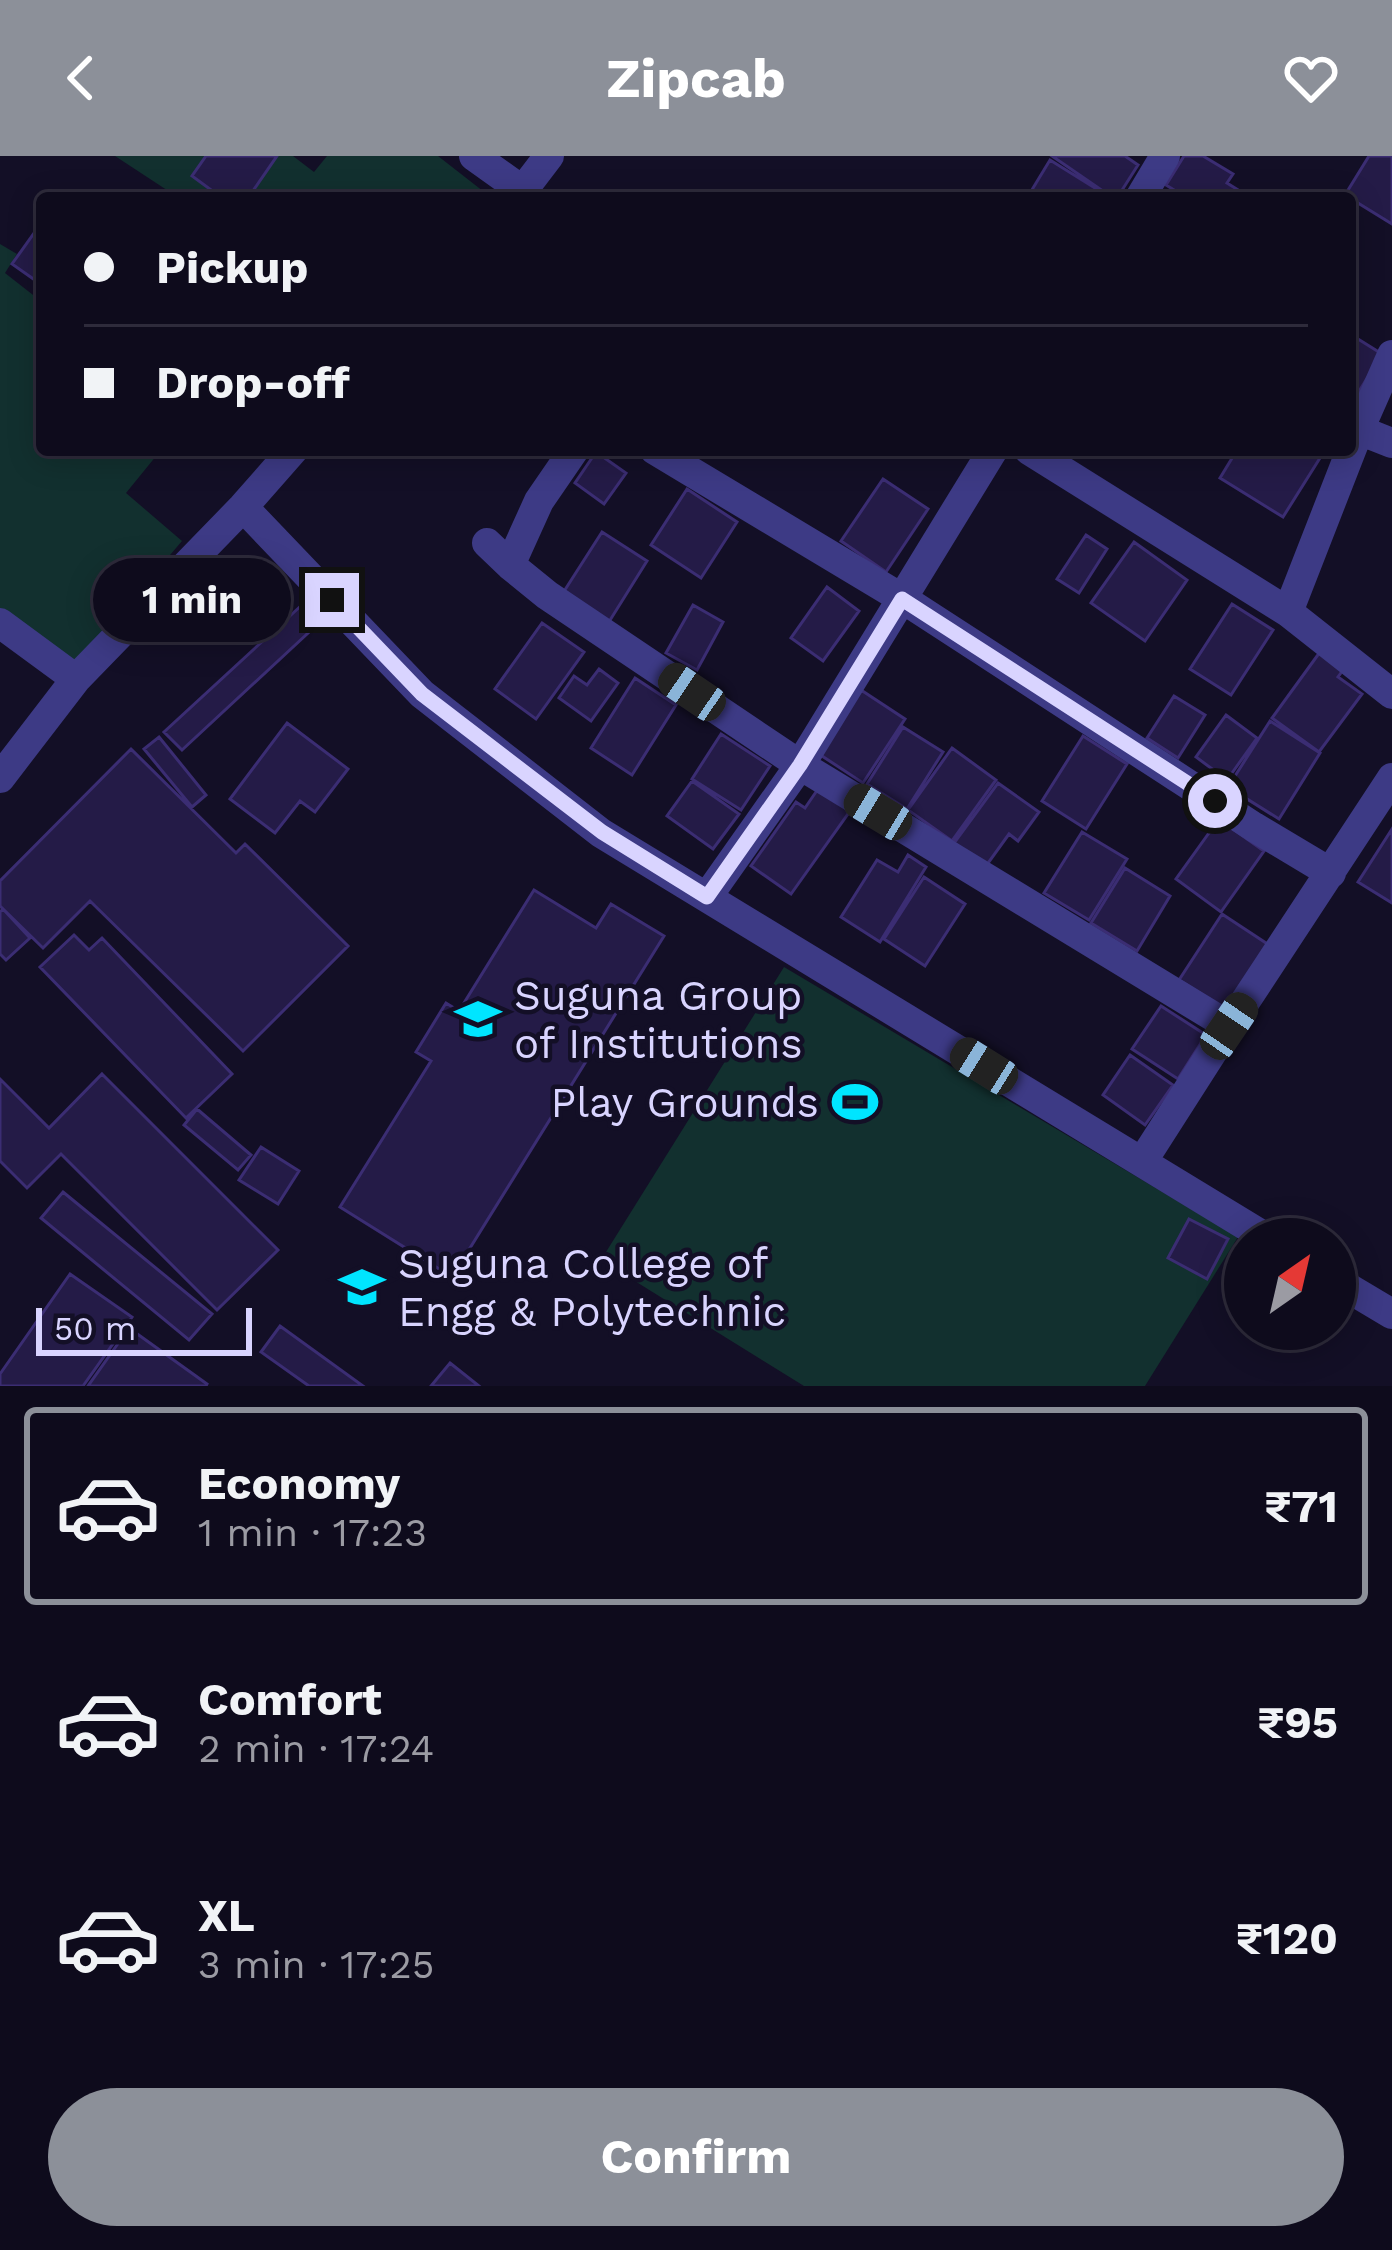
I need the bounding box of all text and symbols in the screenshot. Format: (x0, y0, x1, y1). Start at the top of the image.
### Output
icon: back (48, 45, 114, 111)
icon: heart (1278, 45, 1344, 111)
text: Zipcab (606, 47, 786, 110)
text: Pickup (156, 241, 308, 294)
text: Drop-off (156, 356, 350, 409)
callout: 1 min (92, 558, 290, 642)
route end (305, 573, 359, 627)
text: 1 min (142, 577, 242, 622)
car (652, 657, 732, 727)
route start (1188, 774, 1242, 828)
car (838, 778, 918, 846)
place label: Suguna Group of Institutions (514, 971, 803, 1068)
car (1194, 986, 1264, 1066)
school or university icon: Suguna Group of Institutions (453, 994, 503, 1044)
car (944, 1032, 1024, 1100)
sports icon: Play Grounds (830, 1077, 880, 1127)
place label: Play Grounds (551, 1078, 819, 1127)
north arrow (1224, 1218, 1356, 1350)
map controls (1224, 1218, 1356, 1350)
place label: Suguna College of Engg & Polytechnic (398, 1239, 786, 1336)
school or university icon: Suguna College of Engg & Polytechnic (337, 1262, 387, 1312)
scale bar (36, 1302, 252, 1355)
text: 50 m (54, 1309, 136, 1348)
icon: car (54, 1452, 162, 1560)
text: Economy (198, 1457, 400, 1510)
text: ₹71 (1264, 1480, 1338, 1533)
text: 1 min · 17:23 (198, 1510, 427, 1555)
icon: car (54, 1668, 162, 1776)
text: Comfort (198, 1673, 382, 1726)
text: ₹95 (1257, 1696, 1338, 1749)
text: 2 min · 17:24 (198, 1726, 434, 1771)
icon: car (54, 1884, 162, 1992)
text: XL (198, 1889, 255, 1942)
text: ₹120 (1236, 1912, 1338, 1965)
text: 3 min · 17:25 (198, 1942, 434, 1987)
button: Confirm (48, 2088, 1344, 2226)

